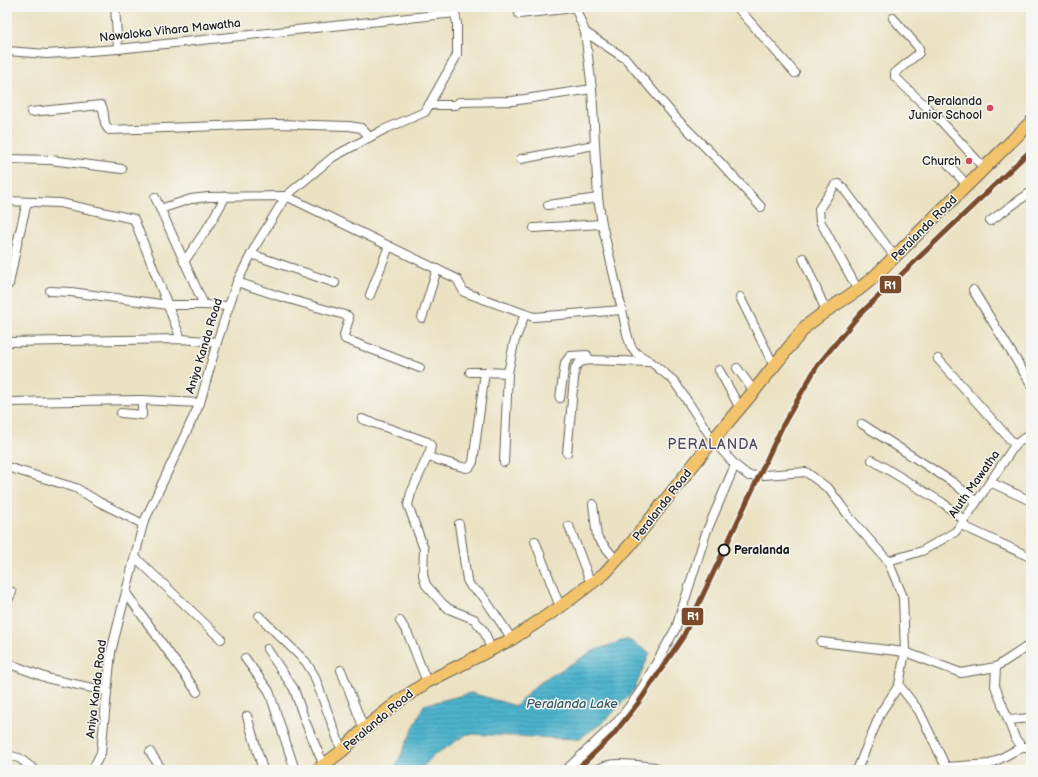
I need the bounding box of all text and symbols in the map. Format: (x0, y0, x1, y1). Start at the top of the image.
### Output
street label: Nawaloka Vihara Mawatha (99, 16, 242, 45)
place label: Peralanda Junior School (909, 94, 982, 123)
marker: Peralanda Junior School (985, 103, 995, 113)
place label: Church (922, 154, 961, 169)
marker: Church (964, 156, 974, 166)
street label: Peralanda Road (888, 192, 961, 264)
line badge: R1 (879, 275, 902, 294)
text: R1 (884, 279, 896, 292)
street label: Aniya Kanda Road (183, 296, 226, 396)
district label: PERALANDA (667, 436, 759, 453)
street label: Aluth Mawatha (946, 447, 1003, 521)
street label: Peralanda Road (630, 466, 695, 544)
marker: Peralanda (717, 543, 731, 557)
place label: Peralanda (734, 543, 790, 558)
line badge: R1 (681, 607, 704, 626)
text: R1 (687, 610, 699, 623)
street label: Aniya Kanda Road (83, 639, 110, 739)
street label: Peralanda Road (340, 687, 417, 754)
water label: Peralanda Lake (526, 696, 618, 712)

